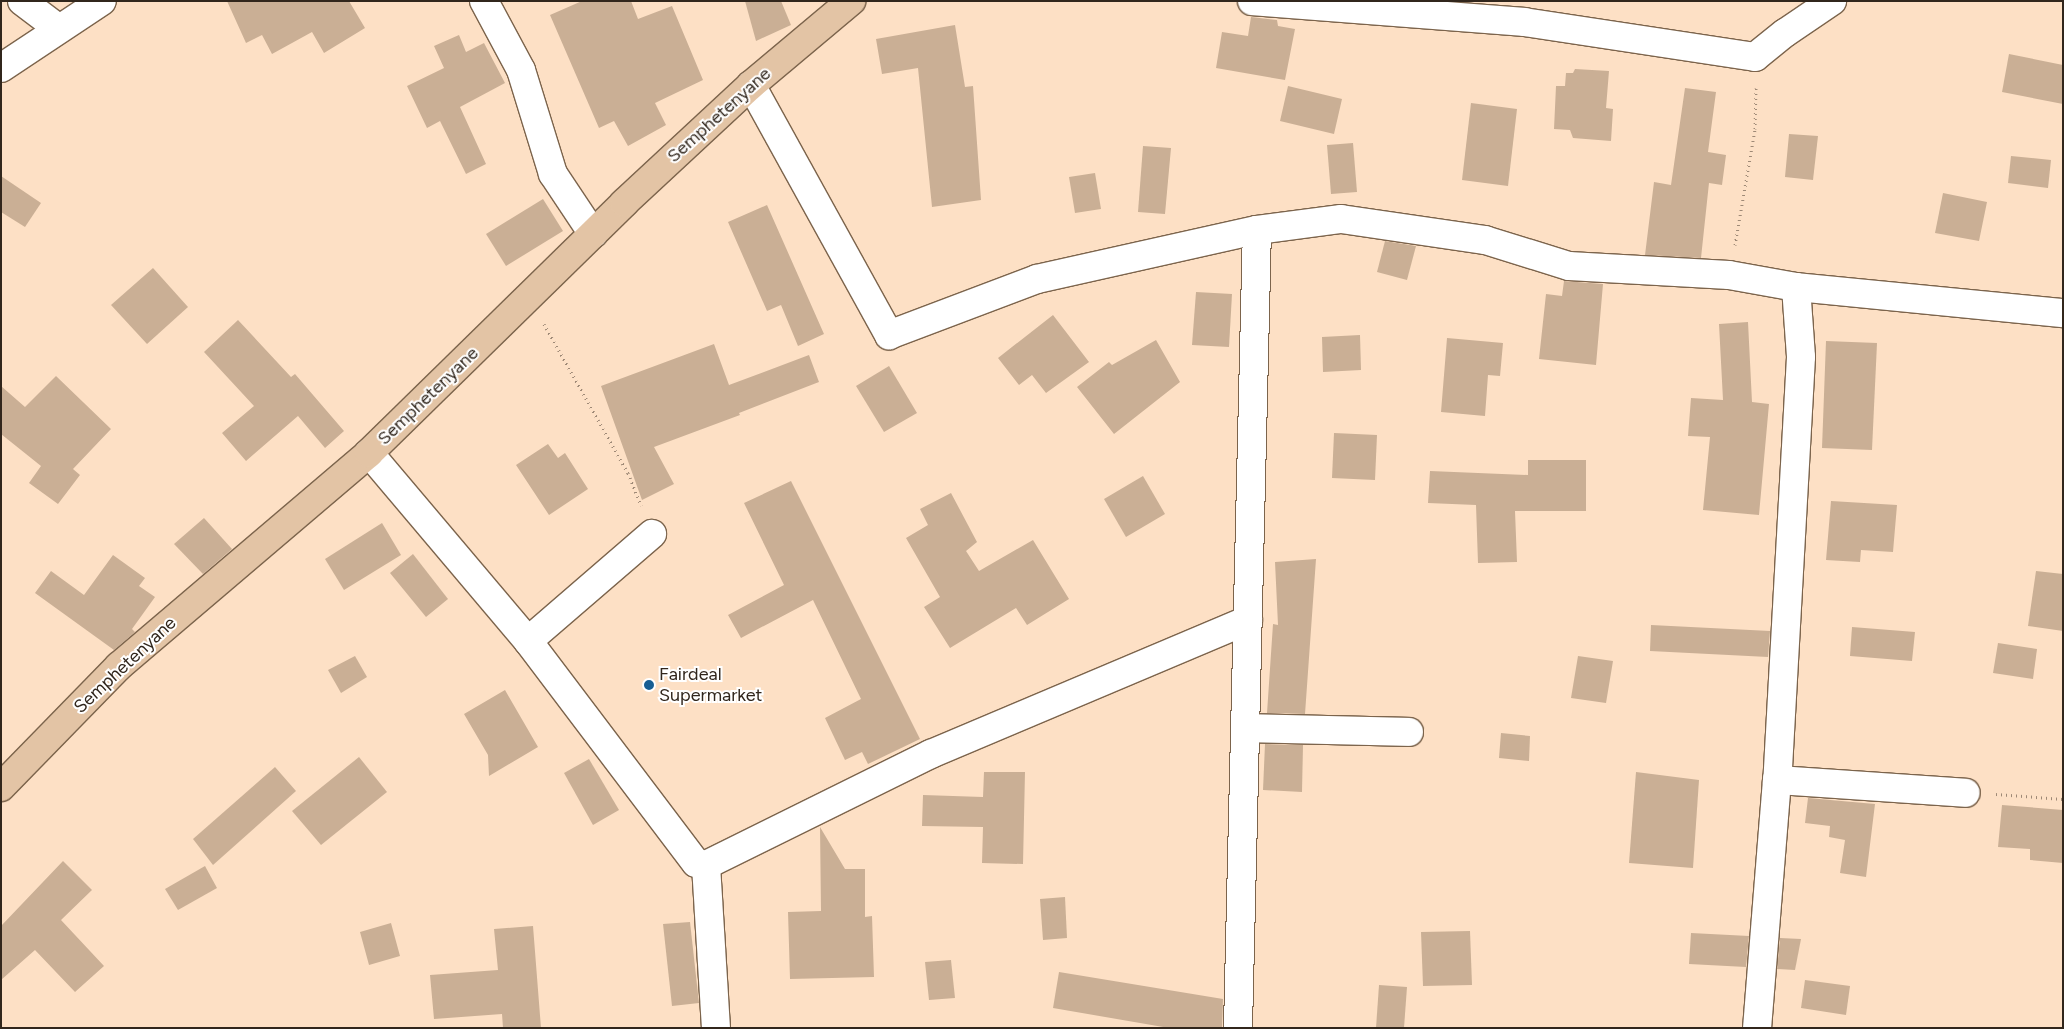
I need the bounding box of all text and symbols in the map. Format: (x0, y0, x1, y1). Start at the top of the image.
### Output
street label: Semphetenyane (663, 63, 775, 167)
street label: Semphetenyane (373, 343, 483, 449)
street label: Semphetenyane (70, 612, 180, 718)
place label: Fairdeal Supermarket (659, 664, 762, 706)
marker: Fairdeal Supermarket (643, 679, 655, 691)

